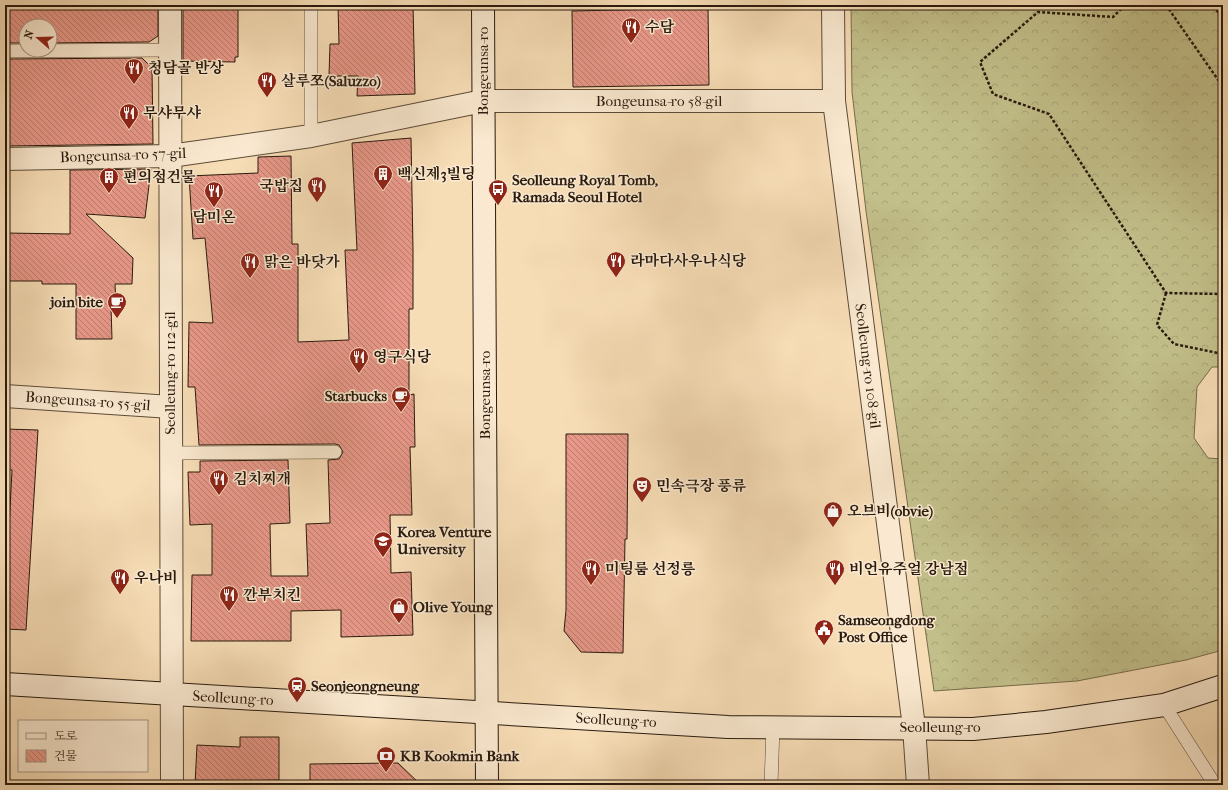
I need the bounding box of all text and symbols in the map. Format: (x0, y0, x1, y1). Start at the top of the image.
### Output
restaurant icon: 수담 (620, 16, 642, 44)
north arrow (18, 18, 58, 58)
place label: 수담 (645, 18, 674, 36)
street label: Bongeunsa-ro (474, 26, 492, 115)
text: N (22, 28, 37, 41)
restaurant icon: 청담골 반상 (123, 57, 145, 85)
place label: 청담골 반상 (148, 59, 224, 77)
restaurant icon: 살루쪼(Saluzzo) (256, 70, 278, 98)
place label: 살루쪼(Saluzzo) (281, 72, 381, 90)
street label: Bongeunsa-ro 58-gil (596, 92, 722, 110)
restaurant icon: 무샤무샤 (118, 102, 140, 130)
place label: 무샤무샤 (143, 104, 201, 122)
street label: Bongeunsa-ro 57-gil (60, 144, 186, 166)
building icon: 백신제3빌딩 (372, 163, 394, 191)
place label: 백신제3빌딩 (397, 165, 476, 183)
building icon: 편의점건물 (98, 166, 120, 194)
place label: 편의점건물 (123, 168, 196, 186)
place label: Seolleung Royal Tomb, Ramada Seoul Hotel (512, 171, 658, 206)
restaurant icon: 국밥집 (306, 175, 328, 203)
place label: 국밥집 (260, 177, 303, 195)
bus stop icon: Seolleung Royal Tomb, Ramada Seoul Hotel (487, 178, 509, 206)
restaurant icon: 담미온 (203, 180, 225, 208)
place label: 담미온 (192, 208, 236, 226)
restaurant icon: 라마다사우나식당 (605, 250, 627, 278)
restaurant icon: 맑은 바닷가 (239, 251, 261, 279)
place label: 라마다사우나식당 (630, 252, 746, 270)
place label: 맑은 바닷가 (264, 253, 340, 271)
cafe icon: join bite (106, 291, 128, 319)
place label: join bite (48, 293, 104, 311)
street label: Seolleung-ro 108-gil (851, 302, 885, 430)
street label: Seolleung-ro 112-gil (161, 311, 179, 435)
restaurant icon: 영구식당 (348, 346, 370, 374)
place label: 영구식당 (373, 348, 431, 366)
street label: Bongeunsa-ro (476, 350, 494, 439)
cafe icon: Starbucks (390, 385, 412, 413)
place label: Starbucks (325, 387, 387, 405)
street label: Bongeunsa-ro 55-gil (25, 388, 151, 414)
restaurant icon: 김치찌개 (208, 468, 230, 496)
place label: 김치찌개 (233, 470, 291, 488)
theatre icon: 민속극장 풍류 (631, 475, 653, 503)
place label: 민속극장 풍류 (656, 477, 747, 495)
shop icon: 오브비(obvie) (822, 500, 844, 528)
place label: 오브비(obvie) (847, 502, 933, 520)
place label: Korea Venture University (396, 523, 492, 558)
school or university icon: Korea Venture University (372, 530, 394, 558)
restaurant icon: 미팅룸 선정릉 (580, 558, 602, 586)
restaurant icon: 비언유주얼 강남점 (824, 558, 846, 586)
place label: 미팅룸 선정릉 (605, 560, 696, 578)
place label: 비언유주얼 강남점 (849, 560, 968, 578)
restaurant icon: 우나비 (109, 567, 131, 595)
place label: 우나비 (134, 569, 177, 587)
restaurant icon: 깐부치킨 (218, 584, 240, 612)
place label: 깐부치킨 (243, 586, 301, 604)
shop icon: Olive Young (388, 596, 410, 624)
place label: Olive Young (413, 598, 494, 616)
place label: Samseongdong Post Office (838, 611, 936, 646)
public building icon: Samseongdong Post Office (813, 618, 835, 646)
station icon: Seonjeongneung (286, 675, 308, 703)
place label: Seonjeongneung (311, 677, 420, 695)
street label: Seolleung-ro (192, 687, 274, 709)
street label: Seolleung-ro (575, 709, 657, 731)
street label: Seolleung-ro (899, 718, 981, 736)
legend (18, 720, 148, 772)
text: 도로 (54, 729, 78, 743)
bank icon: KB Kookmin Bank (375, 745, 397, 773)
place label: KB Kookmin Bank (400, 747, 521, 765)
text: 건물 (54, 749, 78, 763)

